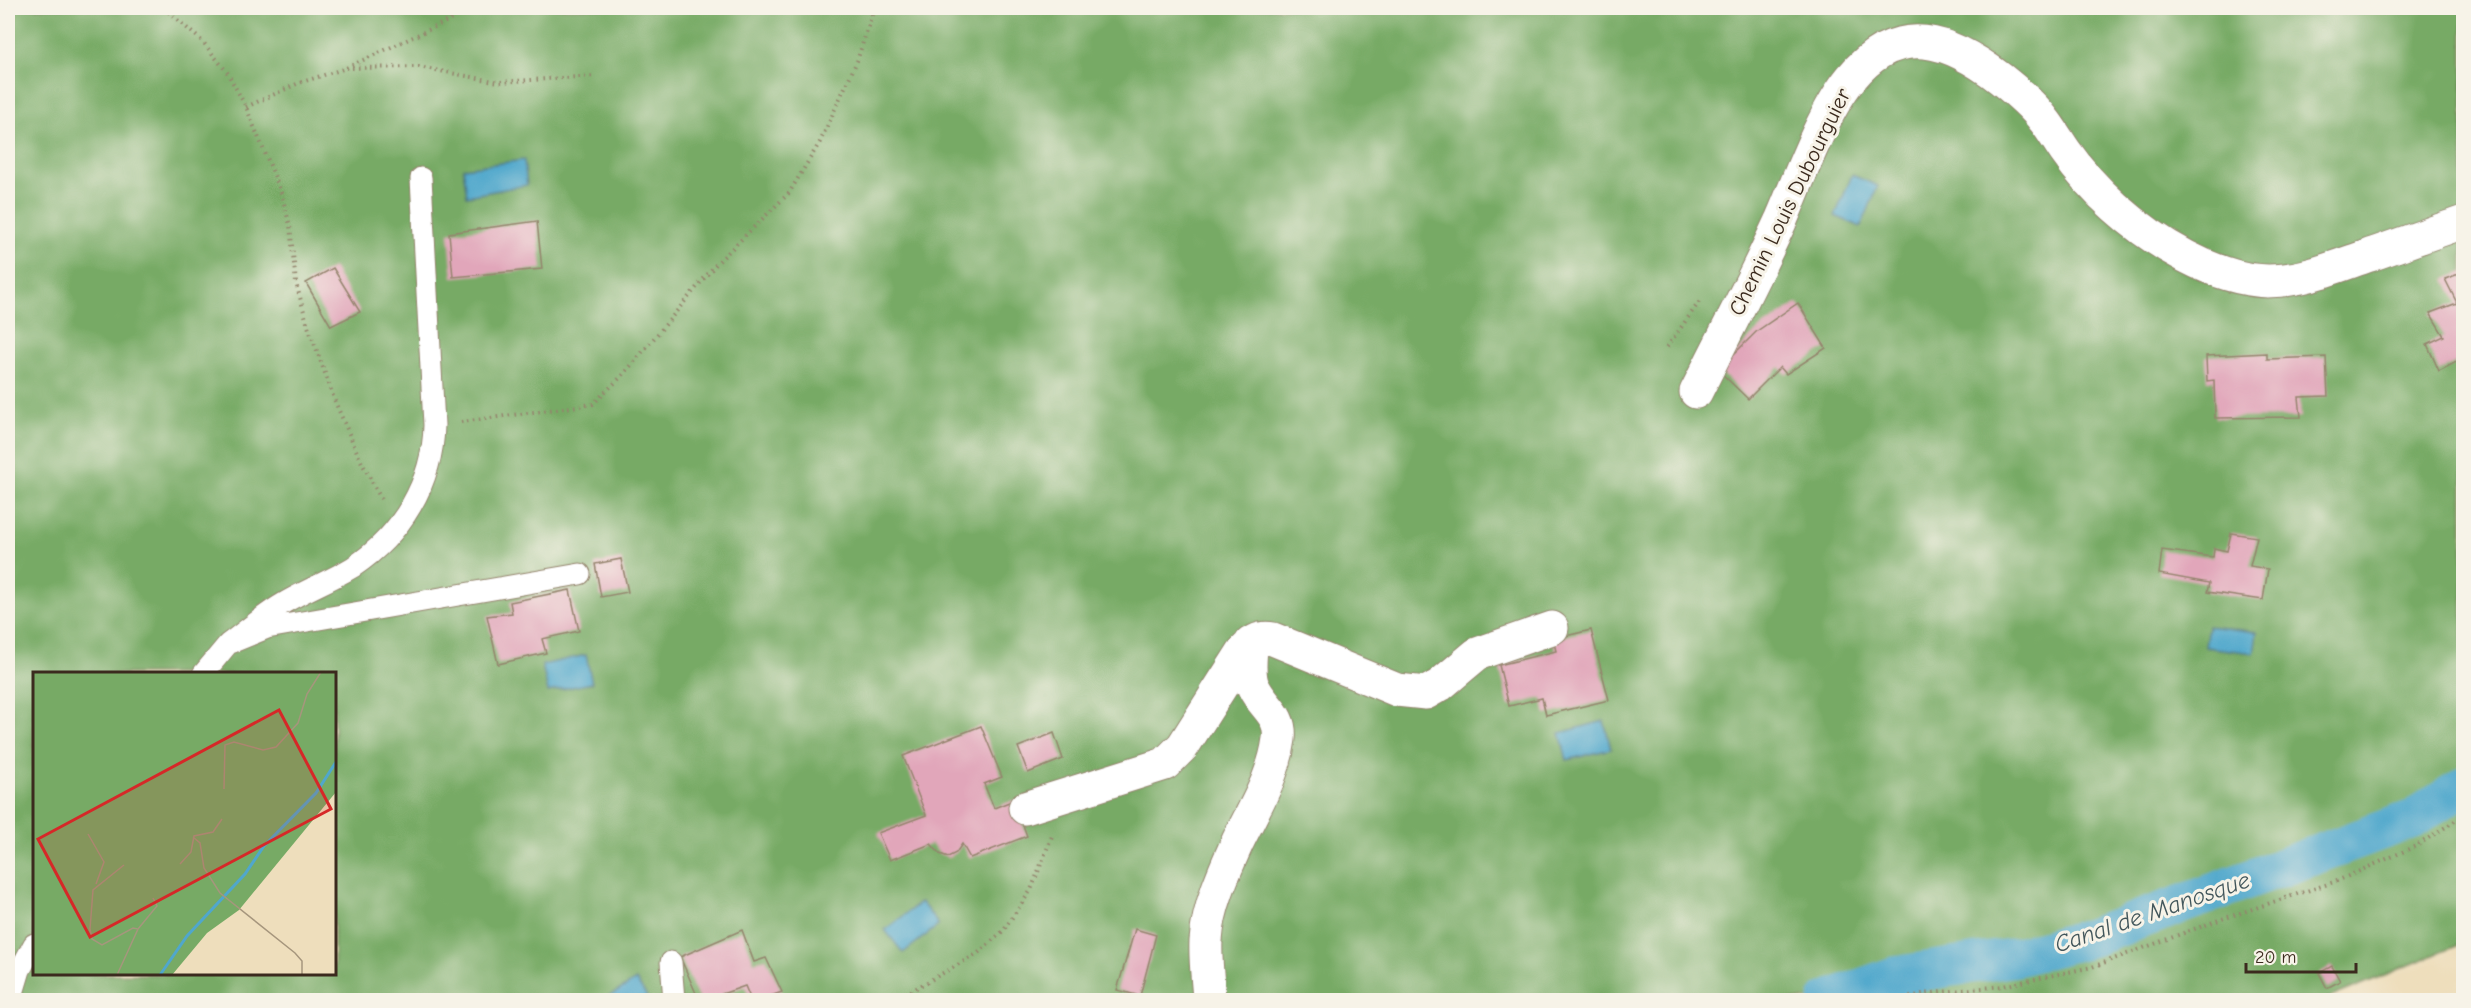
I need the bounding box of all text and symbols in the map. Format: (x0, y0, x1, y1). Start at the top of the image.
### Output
street label: Chemin Louis Dubourguier (1724, 84, 1856, 320)
inset map (33, 672, 336, 975)
water label: Canal de Manosque (2051, 865, 2253, 959)
scale bar (2246, 936, 2356, 974)
text: 20 m (2255, 947, 2296, 968)

